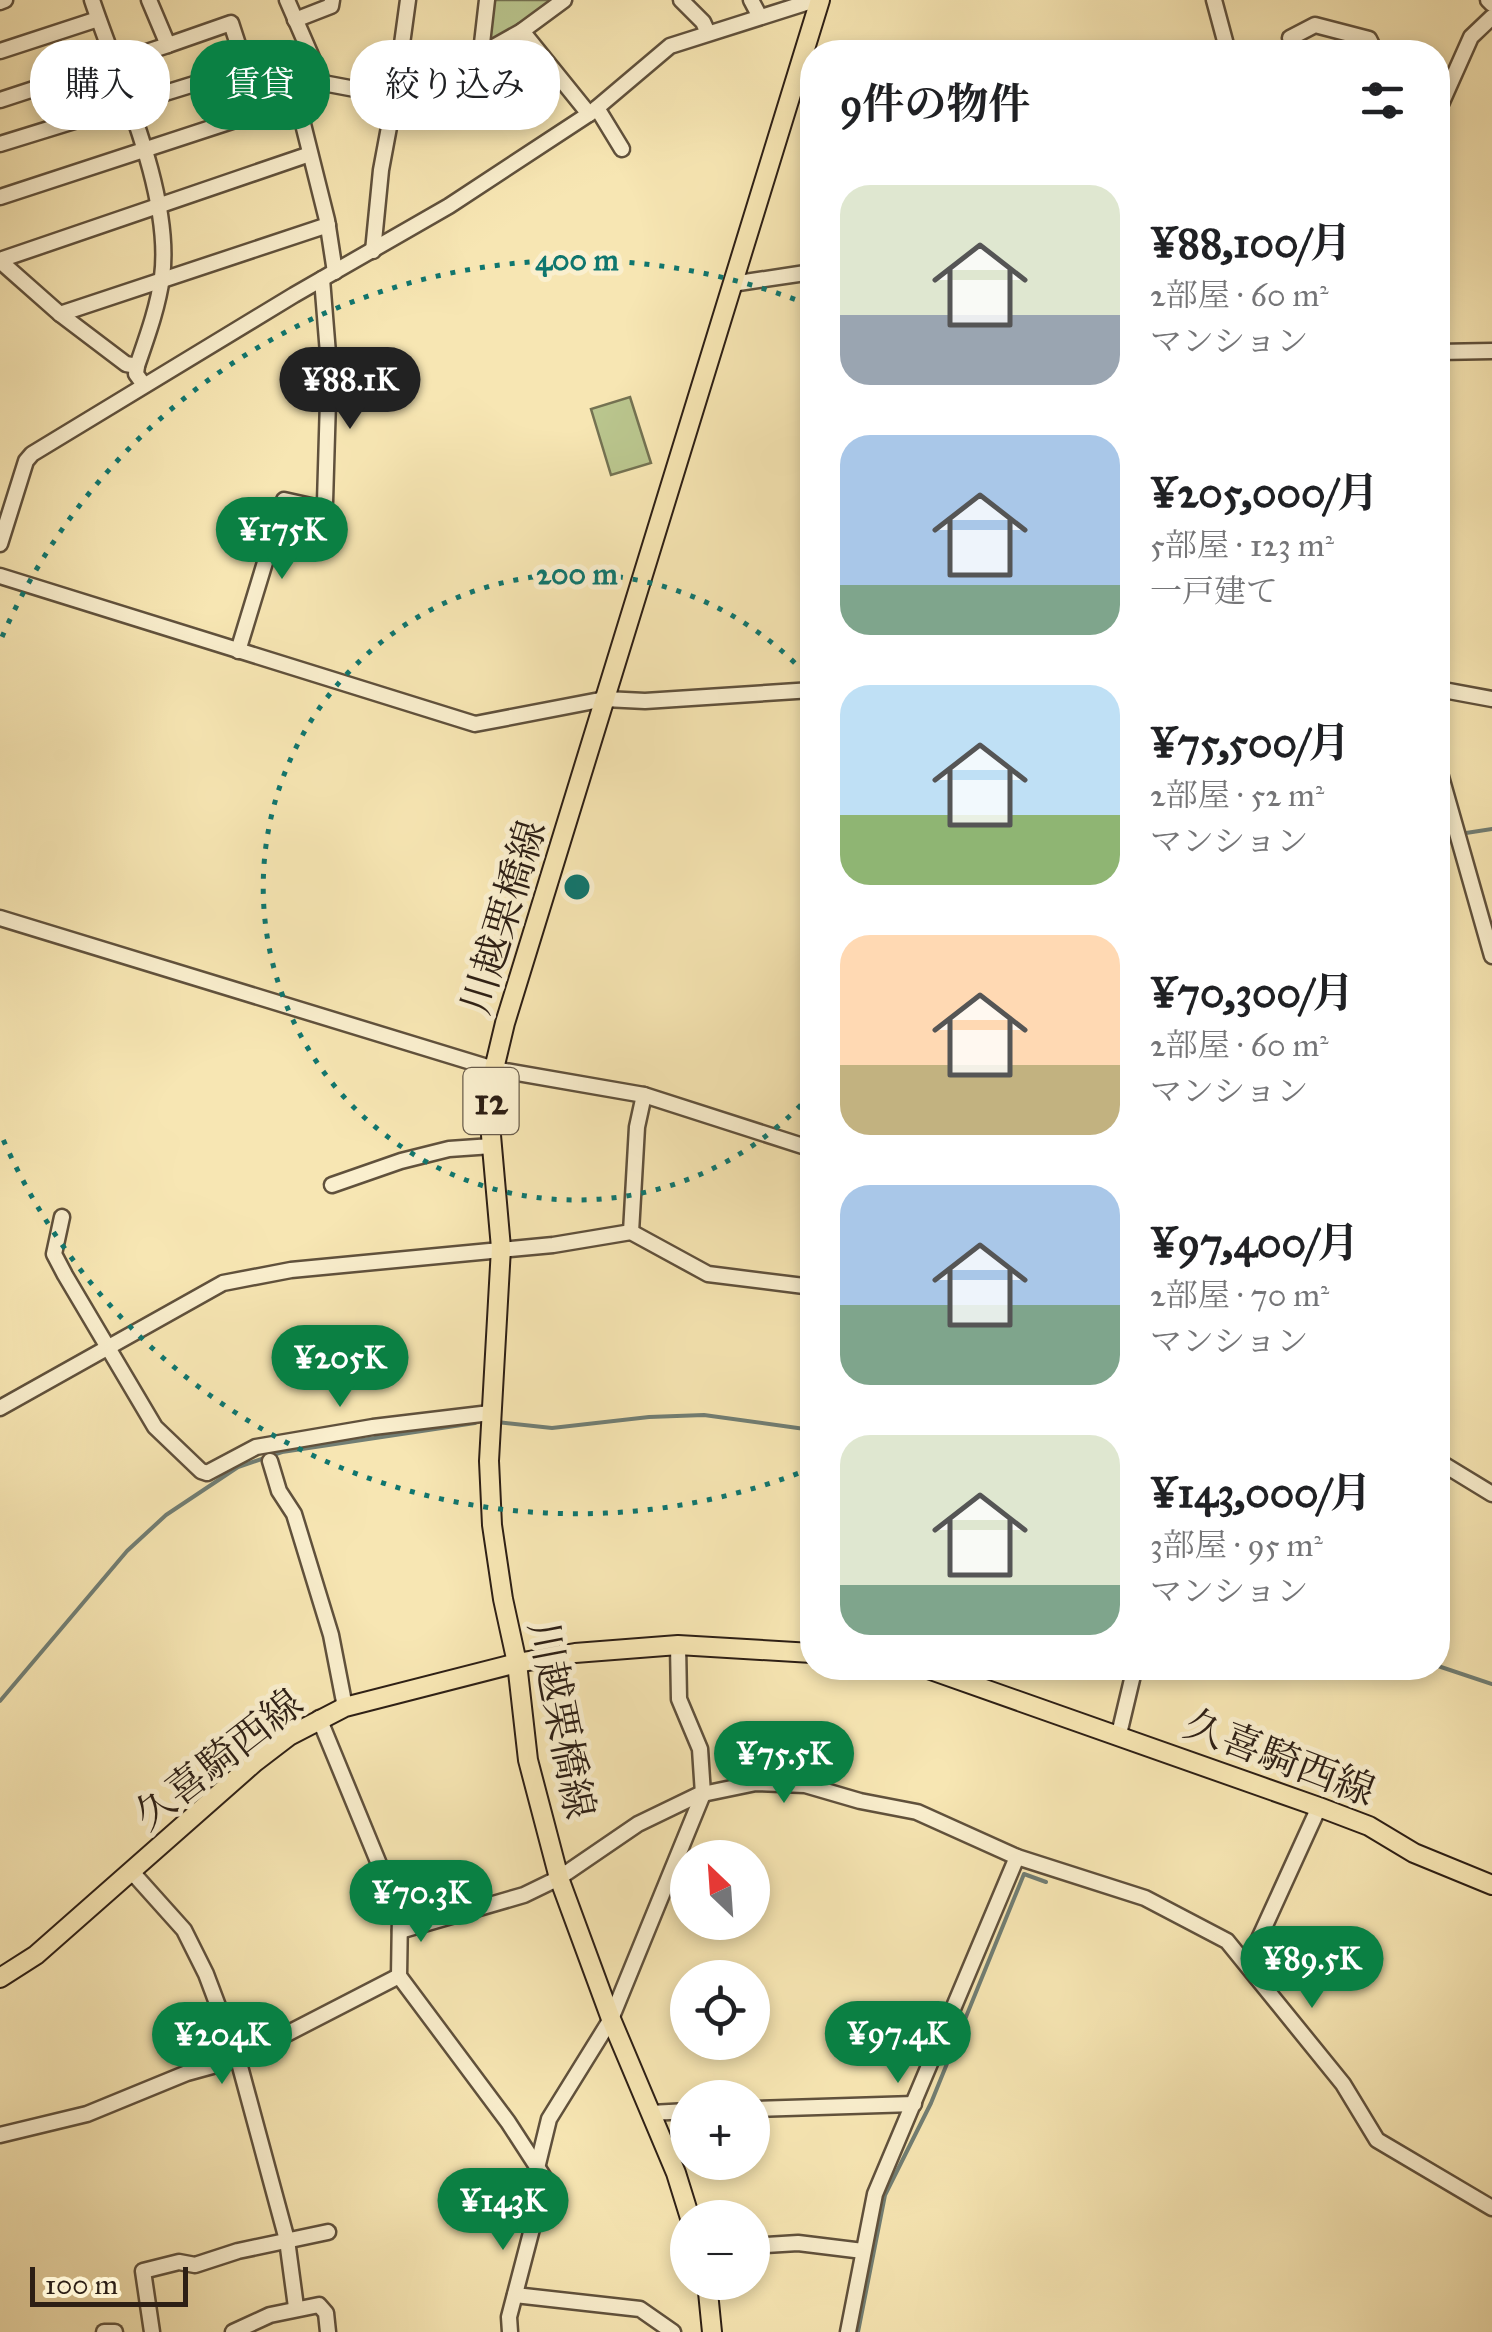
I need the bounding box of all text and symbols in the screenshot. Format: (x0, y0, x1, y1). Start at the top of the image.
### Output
chip: 購入 (30, 40, 170, 130)
chip: 賃貸 (190, 40, 330, 130)
chip: 絞り込み (350, 40, 560, 130)
icon: filters (1355, 73, 1410, 128)
text: 9件の物件 (840, 78, 1031, 130)
text: ¥88,100/月 (1150, 217, 1352, 269)
icon: home (920, 225, 1040, 345)
text: 400 m (535, 242, 619, 278)
text: 2部屋 · 60 m² (1150, 276, 1329, 315)
text: マンション (1150, 322, 1309, 361)
pin: ¥88.1K (269, 347, 431, 432)
text: ¥88.1K (301, 360, 399, 399)
text: ¥205,000/月 (1150, 467, 1379, 519)
icon: home (920, 475, 1040, 595)
pin: ¥175K (212, 497, 352, 582)
text: ¥175K (238, 510, 326, 549)
text: 5部屋 · 123 m² (1150, 526, 1334, 565)
text: 200 m (536, 556, 618, 592)
text: 一戸建て (1150, 572, 1278, 611)
text: ¥75,500/月 (1150, 717, 1350, 769)
icon: home (920, 725, 1040, 845)
text: 2部屋 · 52 m² (1150, 776, 1324, 815)
street label: 川越栗橋線 (451, 814, 556, 1020)
text: マンション (1150, 822, 1309, 861)
centre of rings (559, 869, 595, 905)
text: ¥70,300/月 (1150, 967, 1354, 1019)
icon: home (920, 975, 1040, 1095)
text: 2部屋 · 60 m² (1150, 1026, 1329, 1065)
road number: 12 (464, 1068, 518, 1134)
text: マンション (1150, 1072, 1309, 1111)
text: ¥97,400/月 (1150, 1217, 1359, 1269)
icon: home (920, 1225, 1040, 1345)
text: 2部屋 · 70 m² (1150, 1276, 1329, 1315)
text: マンション (1150, 1322, 1309, 1361)
pin: ¥205K (270, 1325, 410, 1410)
text: ¥205K (294, 1338, 387, 1377)
text: ¥143,000/月 (1150, 1467, 1372, 1519)
icon: home (920, 1475, 1040, 1595)
text: 3部屋 · 95 m² (1150, 1526, 1323, 1565)
text: マンション (1150, 1572, 1309, 1611)
street label: 川越栗橋線 (518, 1617, 605, 1823)
street label: 久喜騎西線 (124, 1679, 312, 1840)
street label: 久喜騎西線 (1178, 1699, 1382, 1816)
pin: ¥75.5K (703, 1721, 865, 1806)
text: ¥75.5K (736, 1734, 832, 1773)
north arrow (670, 1840, 770, 1940)
map controls (670, 1840, 770, 2300)
pin: ¥70.3K (340, 1860, 502, 1945)
text: ¥70.3K (372, 1873, 470, 1912)
pin: ¥89.5K (1231, 1926, 1393, 2011)
text: ¥89.5K (1263, 1939, 1362, 1978)
button: locate (670, 1960, 770, 2060)
pin: ¥97.4K (817, 2001, 979, 2086)
pin: ¥204K (152, 2002, 292, 2087)
text: ¥97.4K (847, 2014, 949, 2053)
text: ¥204K (174, 2015, 270, 2054)
button: + (670, 2080, 770, 2180)
pin: ¥143K (433, 2168, 573, 2253)
text: ¥143K (460, 2181, 546, 2220)
button: − (670, 2200, 770, 2300)
scale bar (30, 2262, 188, 2306)
text: 100 m (45, 2267, 118, 2302)

